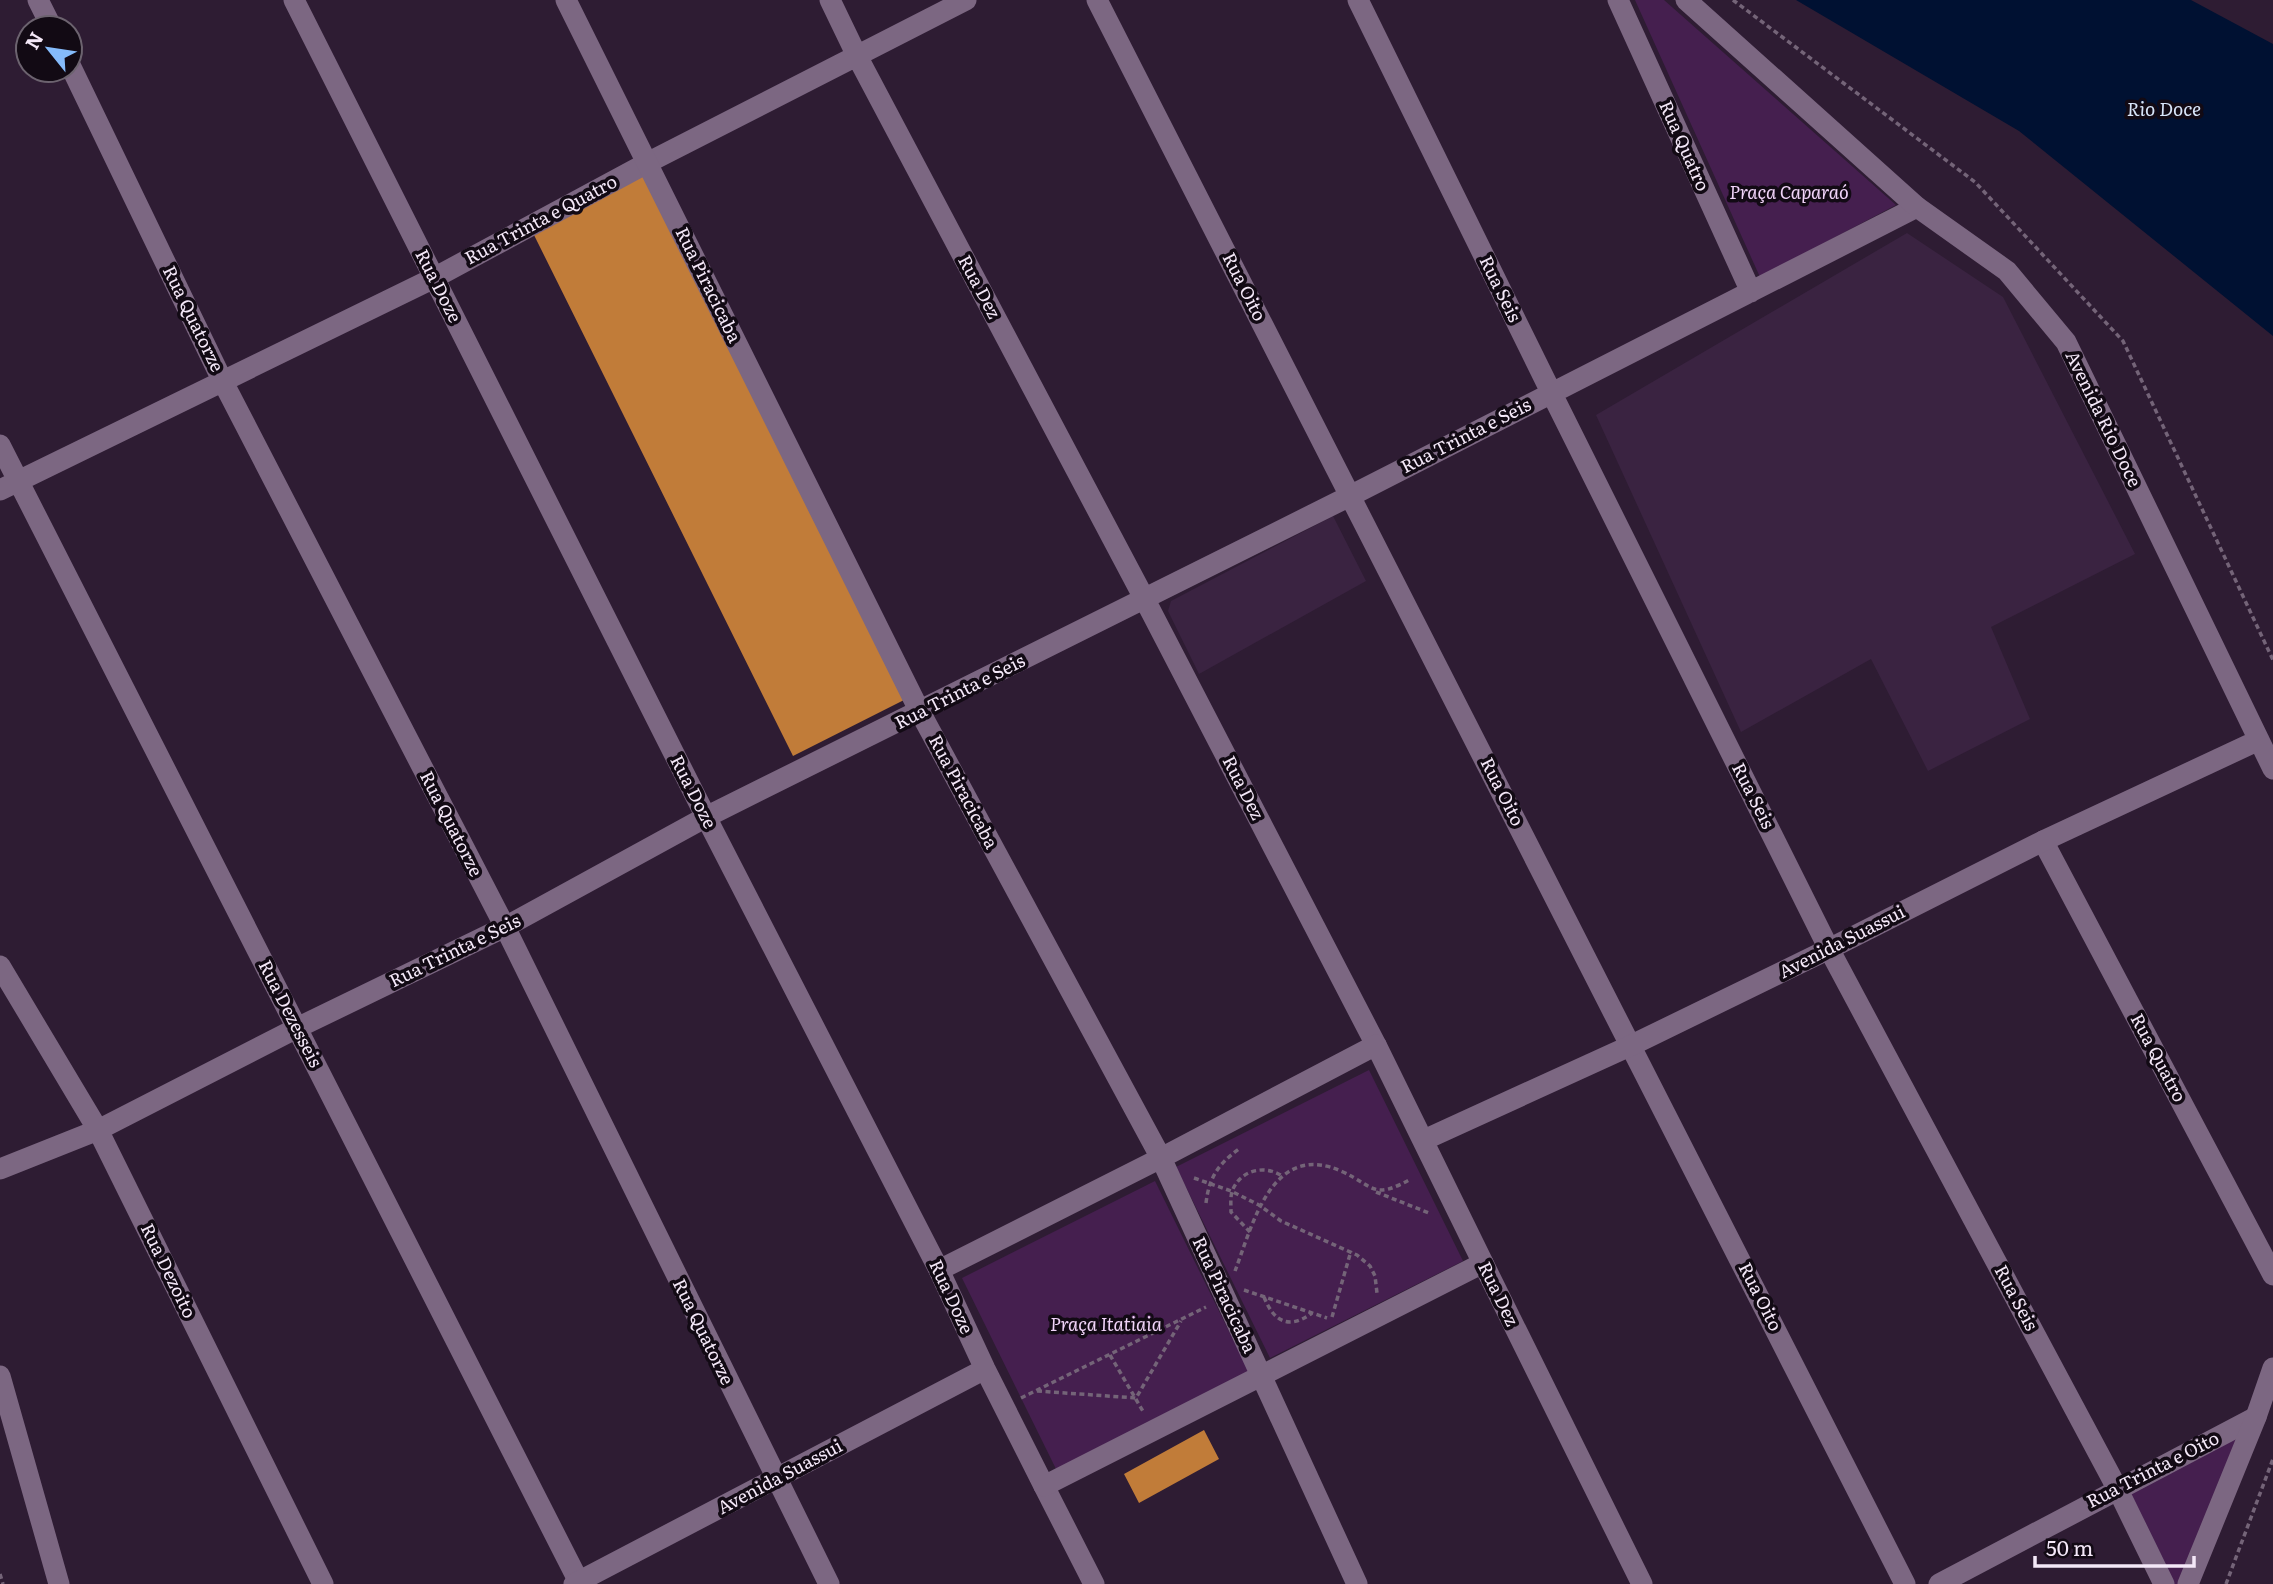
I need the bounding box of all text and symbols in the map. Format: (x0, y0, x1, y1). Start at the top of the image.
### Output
north arrow (14, 14, 84, 84)
text: N (17, 26, 50, 54)
water label: Rio Doce (2127, 94, 2201, 122)
street label: Rua Quatro (1653, 96, 1717, 195)
street label: Rua Trinta e Quatro (459, 167, 621, 270)
park label: Praça Caparaó (1729, 178, 1849, 205)
street label: Rua Piracicaba (670, 222, 749, 347)
street label: Rua Doze (409, 244, 469, 327)
street label: Rua Oito (1217, 247, 1274, 325)
street label: Rua Dez (952, 250, 1008, 323)
street label: Rua Seis (1474, 250, 1529, 326)
street label: Rua Quatorze (157, 261, 232, 376)
street label: Avenida Rio Doce (2060, 345, 2149, 491)
street label: Rua Trinta e Seis (1395, 390, 1535, 479)
street label: Rua Trinta e Seis (889, 646, 1029, 735)
street label: Rua Piracicaba (923, 729, 1006, 853)
street label: Rua Doze (664, 750, 724, 833)
street label: Rua Dez (1217, 751, 1272, 824)
street label: Rua Oito (1475, 752, 1532, 830)
street label: Rua Seis (1726, 757, 1783, 833)
street label: Rua Quatorze (414, 766, 491, 881)
street label: Avenida Suassui (1774, 897, 1909, 984)
street label: Rua Trinta e Seis (384, 906, 525, 993)
street label: Rua Dezesseis (253, 955, 330, 1072)
street label: Rua Quatro (2125, 1008, 2194, 1106)
street label: Rua Dezoito (135, 1218, 204, 1322)
street label: Rua Piracicaba (1187, 1232, 1264, 1357)
street label: Rua Doze (923, 1255, 981, 1338)
street label: Rua Dez (1472, 1257, 1527, 1330)
street label: Rua Oito (1733, 1257, 1790, 1335)
street label: Rua Seis (1989, 1260, 2046, 1335)
street label: Rua Quatorze (667, 1274, 742, 1389)
park label: Praça Itatiaia (1050, 1310, 1163, 1337)
street label: Rua Trinta e Oito (2081, 1424, 2223, 1514)
street label: Avenida Suassui (712, 1431, 847, 1520)
scale bar (2035, 1524, 2194, 1568)
text: 50 m (2046, 1531, 2093, 1562)

